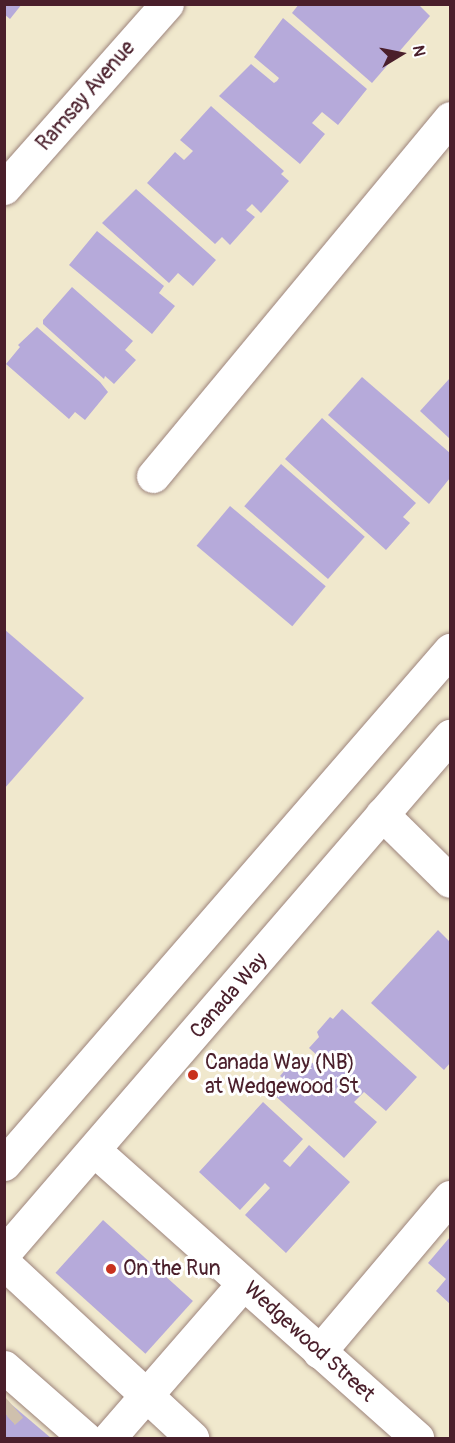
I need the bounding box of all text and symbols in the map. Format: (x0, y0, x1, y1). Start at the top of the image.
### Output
north arrow (371, 24, 431, 84)
street label: Ramsay Avenue (31, 36, 141, 156)
text: N (408, 44, 430, 58)
street label: Canada Way (185, 948, 273, 1044)
place label: Canada Way (NB) at Wedgewood St (205, 1050, 359, 1100)
marker: Canada Way (NB) at Wedgewood St (186, 1068, 200, 1082)
place label: On the Run (123, 1256, 221, 1282)
marker: On the Run (104, 1262, 118, 1276)
street label: Wedgewood Street (238, 1276, 380, 1408)

